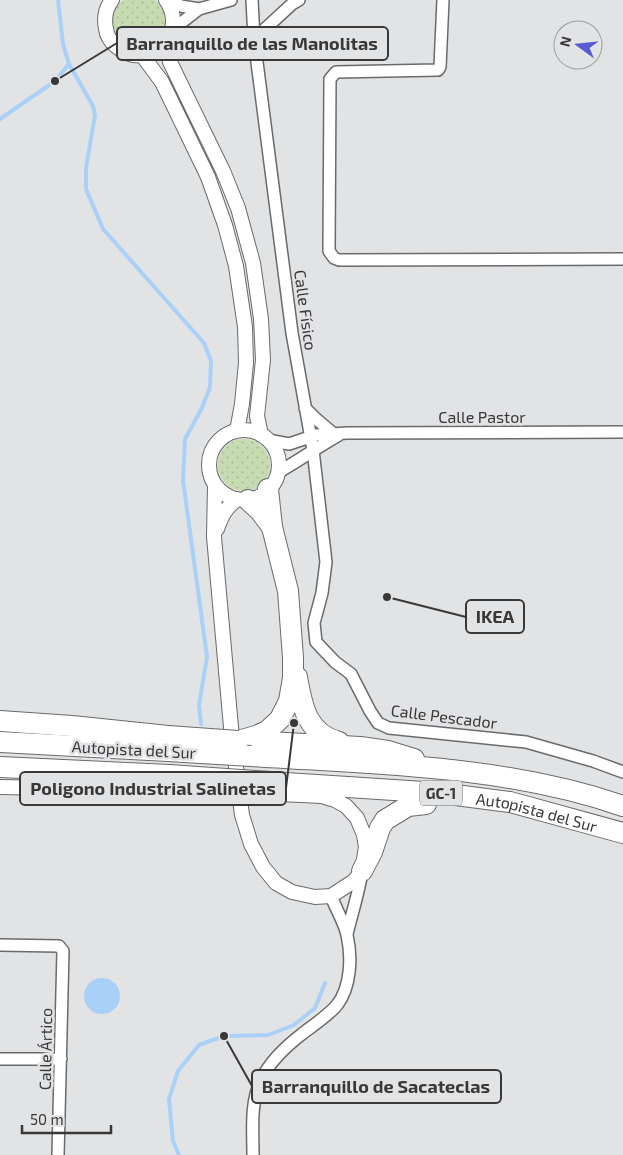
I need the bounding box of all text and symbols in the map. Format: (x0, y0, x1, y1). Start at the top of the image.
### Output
north arrow (553, 20, 603, 70)
callout: Barranquillo de las Manolitas (117, 27, 388, 60)
text: Barranquillo de las Manolitas (126, 32, 378, 54)
text: N (555, 34, 574, 49)
street label: Calle Físico (291, 269, 321, 351)
street label: Calle Pastor (438, 407, 526, 426)
callout: IKEA (466, 600, 524, 633)
text: IKEA (476, 605, 515, 627)
street label: Calle Pescador (390, 700, 499, 732)
street label: Autopista del Sur (71, 736, 197, 762)
callout: Poligono Industrial Salinetas (20, 772, 286, 805)
text: Poligono Industrial Salinetas (30, 777, 276, 799)
road number: GC-1 (420, 780, 462, 806)
street label: Autopista del Sur (475, 788, 600, 835)
street label: Calle Ártico (35, 1008, 55, 1090)
callout: Barranquillo de Sacateclas (252, 1070, 501, 1103)
text: Barranquillo de Sacateclas (262, 1075, 490, 1097)
scale bar (22, 1102, 111, 1134)
text: 50 m (30, 1110, 64, 1128)

